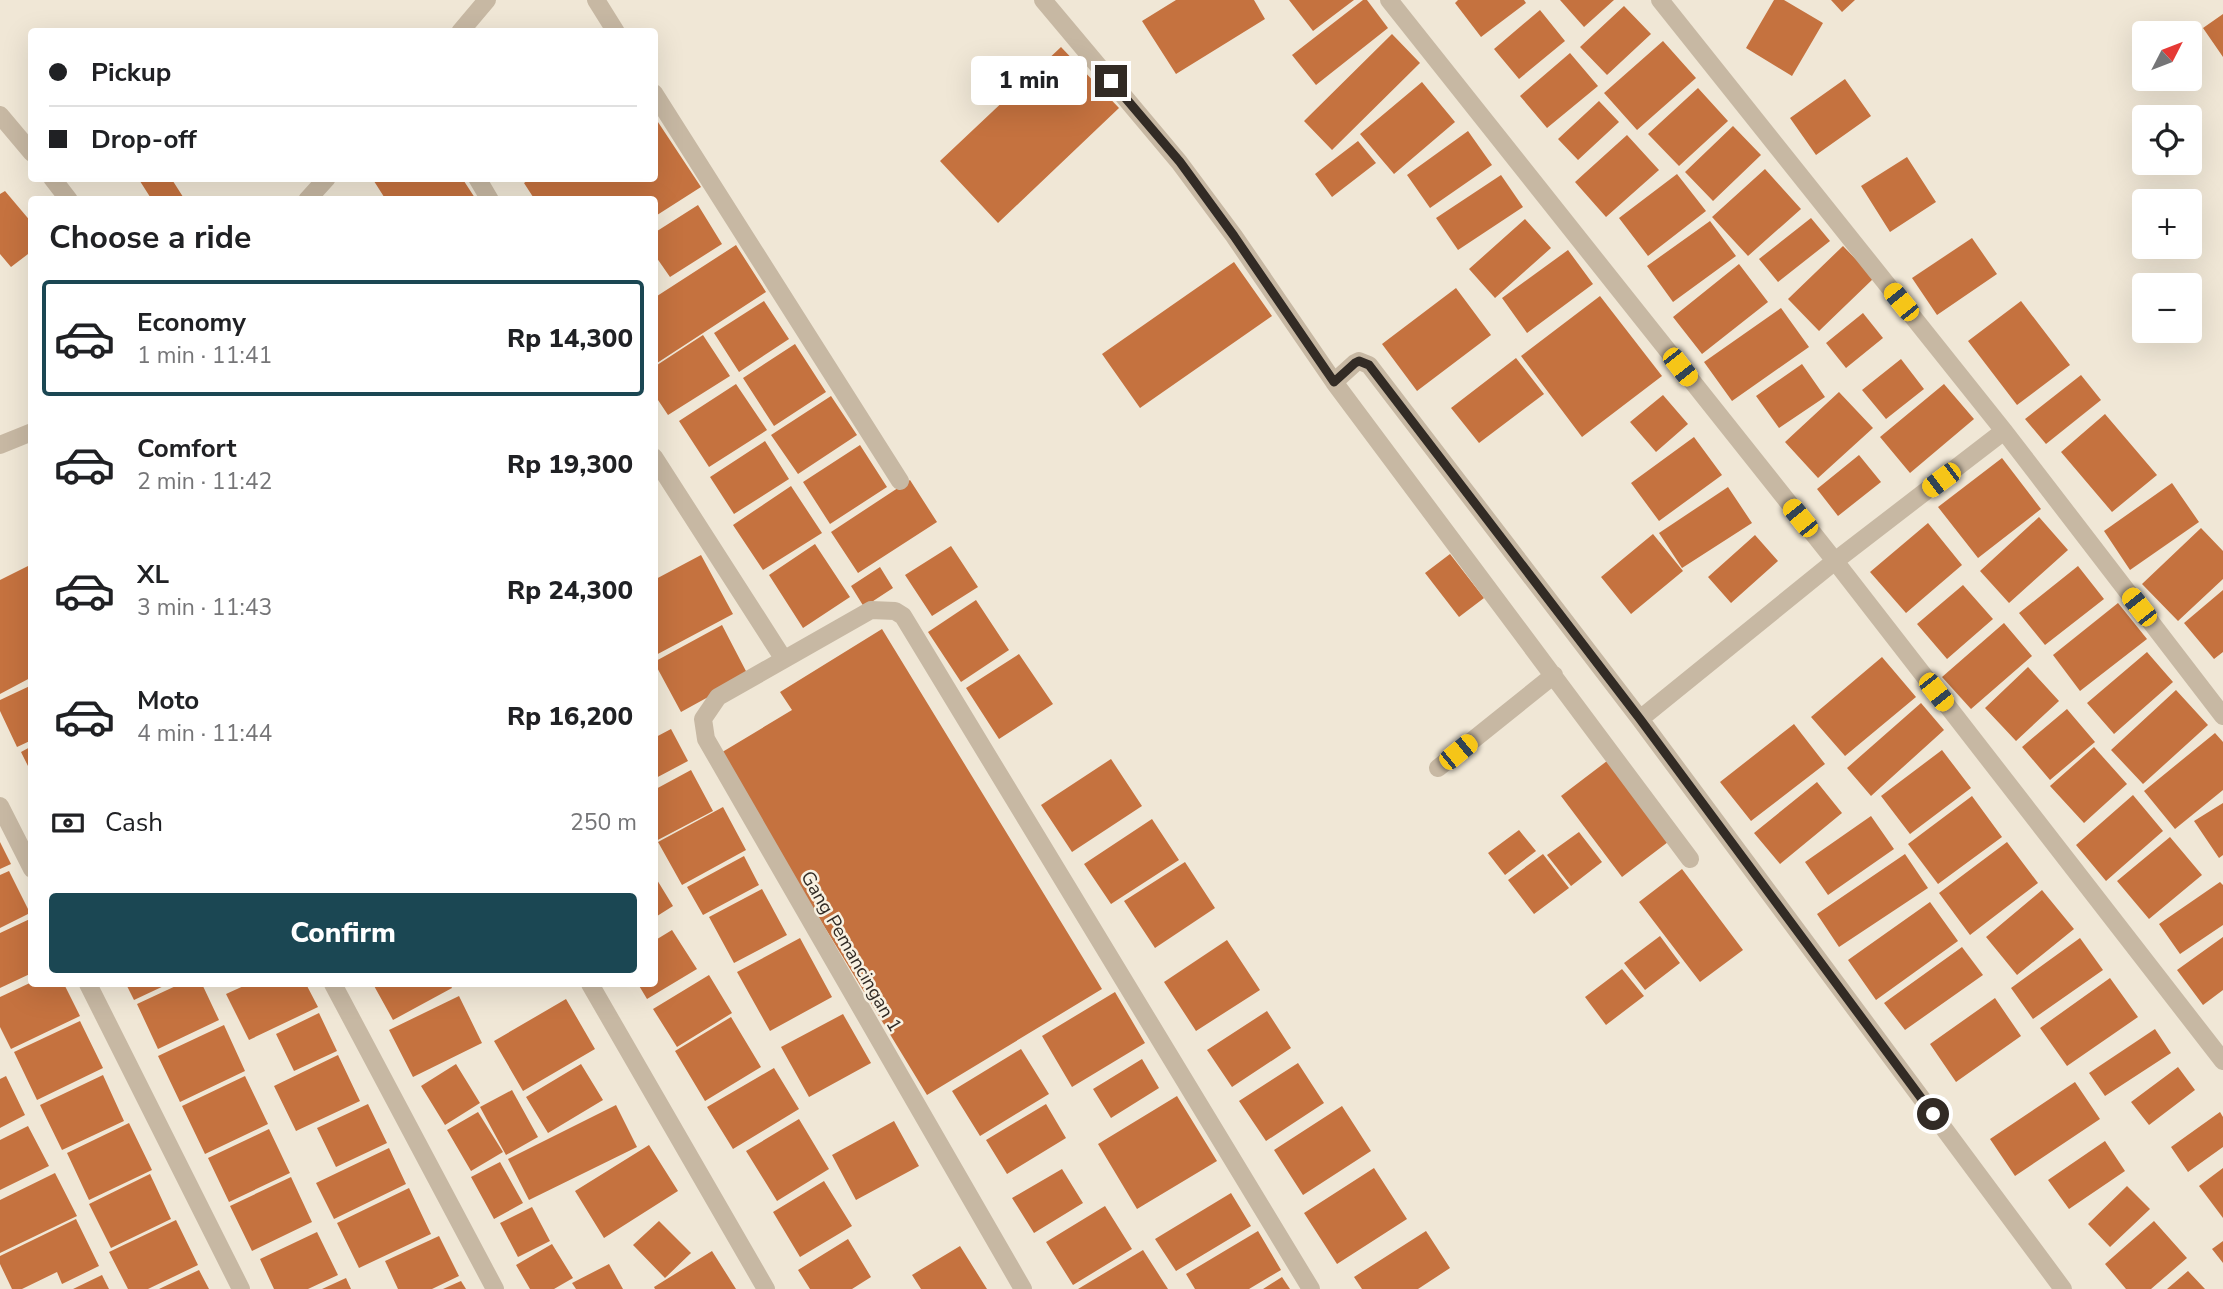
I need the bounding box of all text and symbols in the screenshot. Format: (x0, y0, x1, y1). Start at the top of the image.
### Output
north arrow (2132, 21, 2202, 91)
map controls (2132, 21, 2202, 343)
text: Pickup (91, 55, 171, 90)
callout: 1 min (971, 56, 1086, 106)
text: 1 min (999, 65, 1059, 96)
route end (1095, 65, 1127, 97)
button: locate (2132, 105, 2202, 175)
text: Drop-off (91, 122, 197, 157)
button: + (2132, 189, 2202, 259)
text: Choose a ride (49, 216, 251, 259)
button: − (2132, 273, 2202, 343)
car (1880, 279, 1923, 325)
text: Economy (137, 305, 246, 340)
icon: car (53, 307, 116, 370)
text: Rp 14,300 (507, 321, 633, 356)
text: 1 min · 11:41 (137, 340, 272, 371)
car (1659, 344, 1702, 390)
text: Comfort (137, 431, 237, 466)
icon: car (53, 433, 116, 496)
text: Rp 19,300 (507, 447, 633, 482)
car (1918, 459, 1965, 501)
text: 2 min · 11:42 (137, 466, 272, 497)
car (1779, 495, 1822, 541)
text: XL (137, 557, 169, 592)
icon: car (53, 559, 116, 622)
text: Rp 24,300 (507, 573, 633, 608)
car (2118, 584, 2161, 630)
text: 3 min · 11:43 (137, 592, 272, 623)
car (1915, 669, 1958, 715)
text: Moto (137, 683, 199, 718)
icon: car (53, 685, 116, 748)
text: Rp 16,200 (507, 699, 633, 734)
text: 4 min · 11:44 (137, 718, 272, 749)
car (1436, 731, 1481, 773)
icon: cash (49, 804, 87, 842)
text: Cash (105, 805, 163, 840)
text: 250 m (570, 807, 637, 838)
street label: Gang Pemancingan 1 (794, 866, 908, 1037)
button: Confirm (49, 893, 637, 973)
route start (1917, 1098, 1949, 1130)

